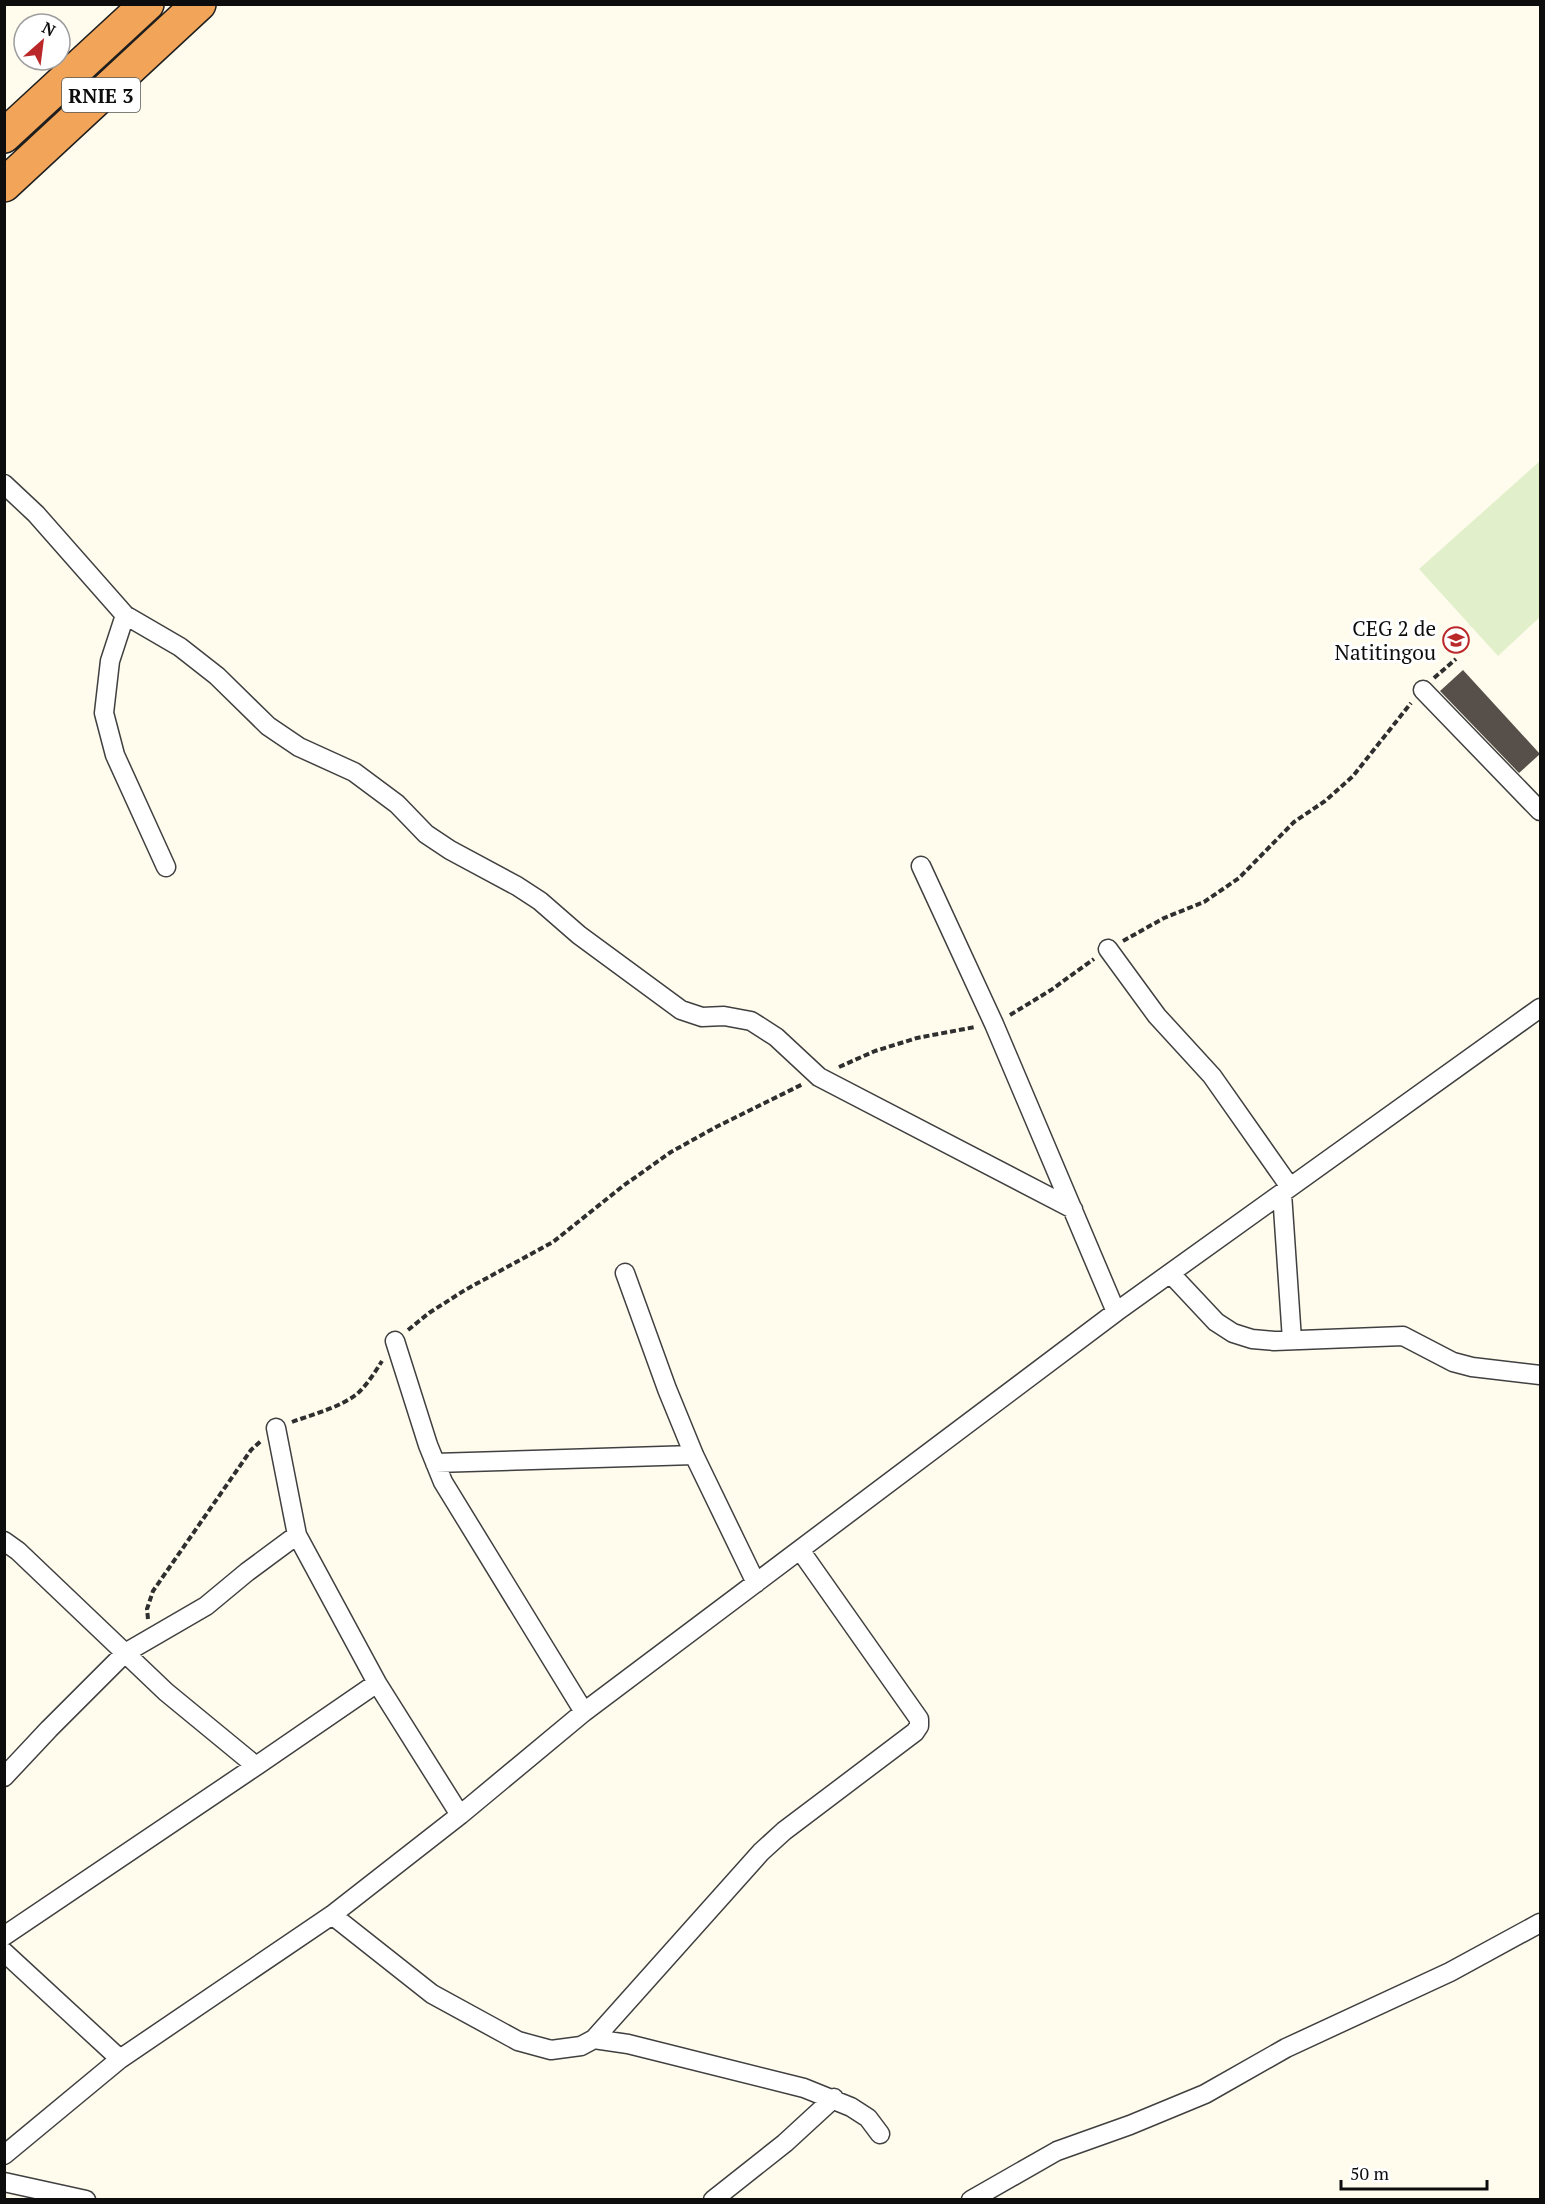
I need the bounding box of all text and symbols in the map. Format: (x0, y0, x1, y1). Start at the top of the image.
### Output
north arrow (12, 12, 72, 72)
text: N (39, 16, 60, 41)
road number: RNIE 3 (62, 78, 140, 112)
place label: CEG 2 de Natitingou (1335, 614, 1436, 666)
school or university icon: CEG 2 de Natitingou (1441, 625, 1471, 655)
scale bar (1341, 2153, 1486, 2191)
text: 50 m (1350, 2161, 1390, 2185)

